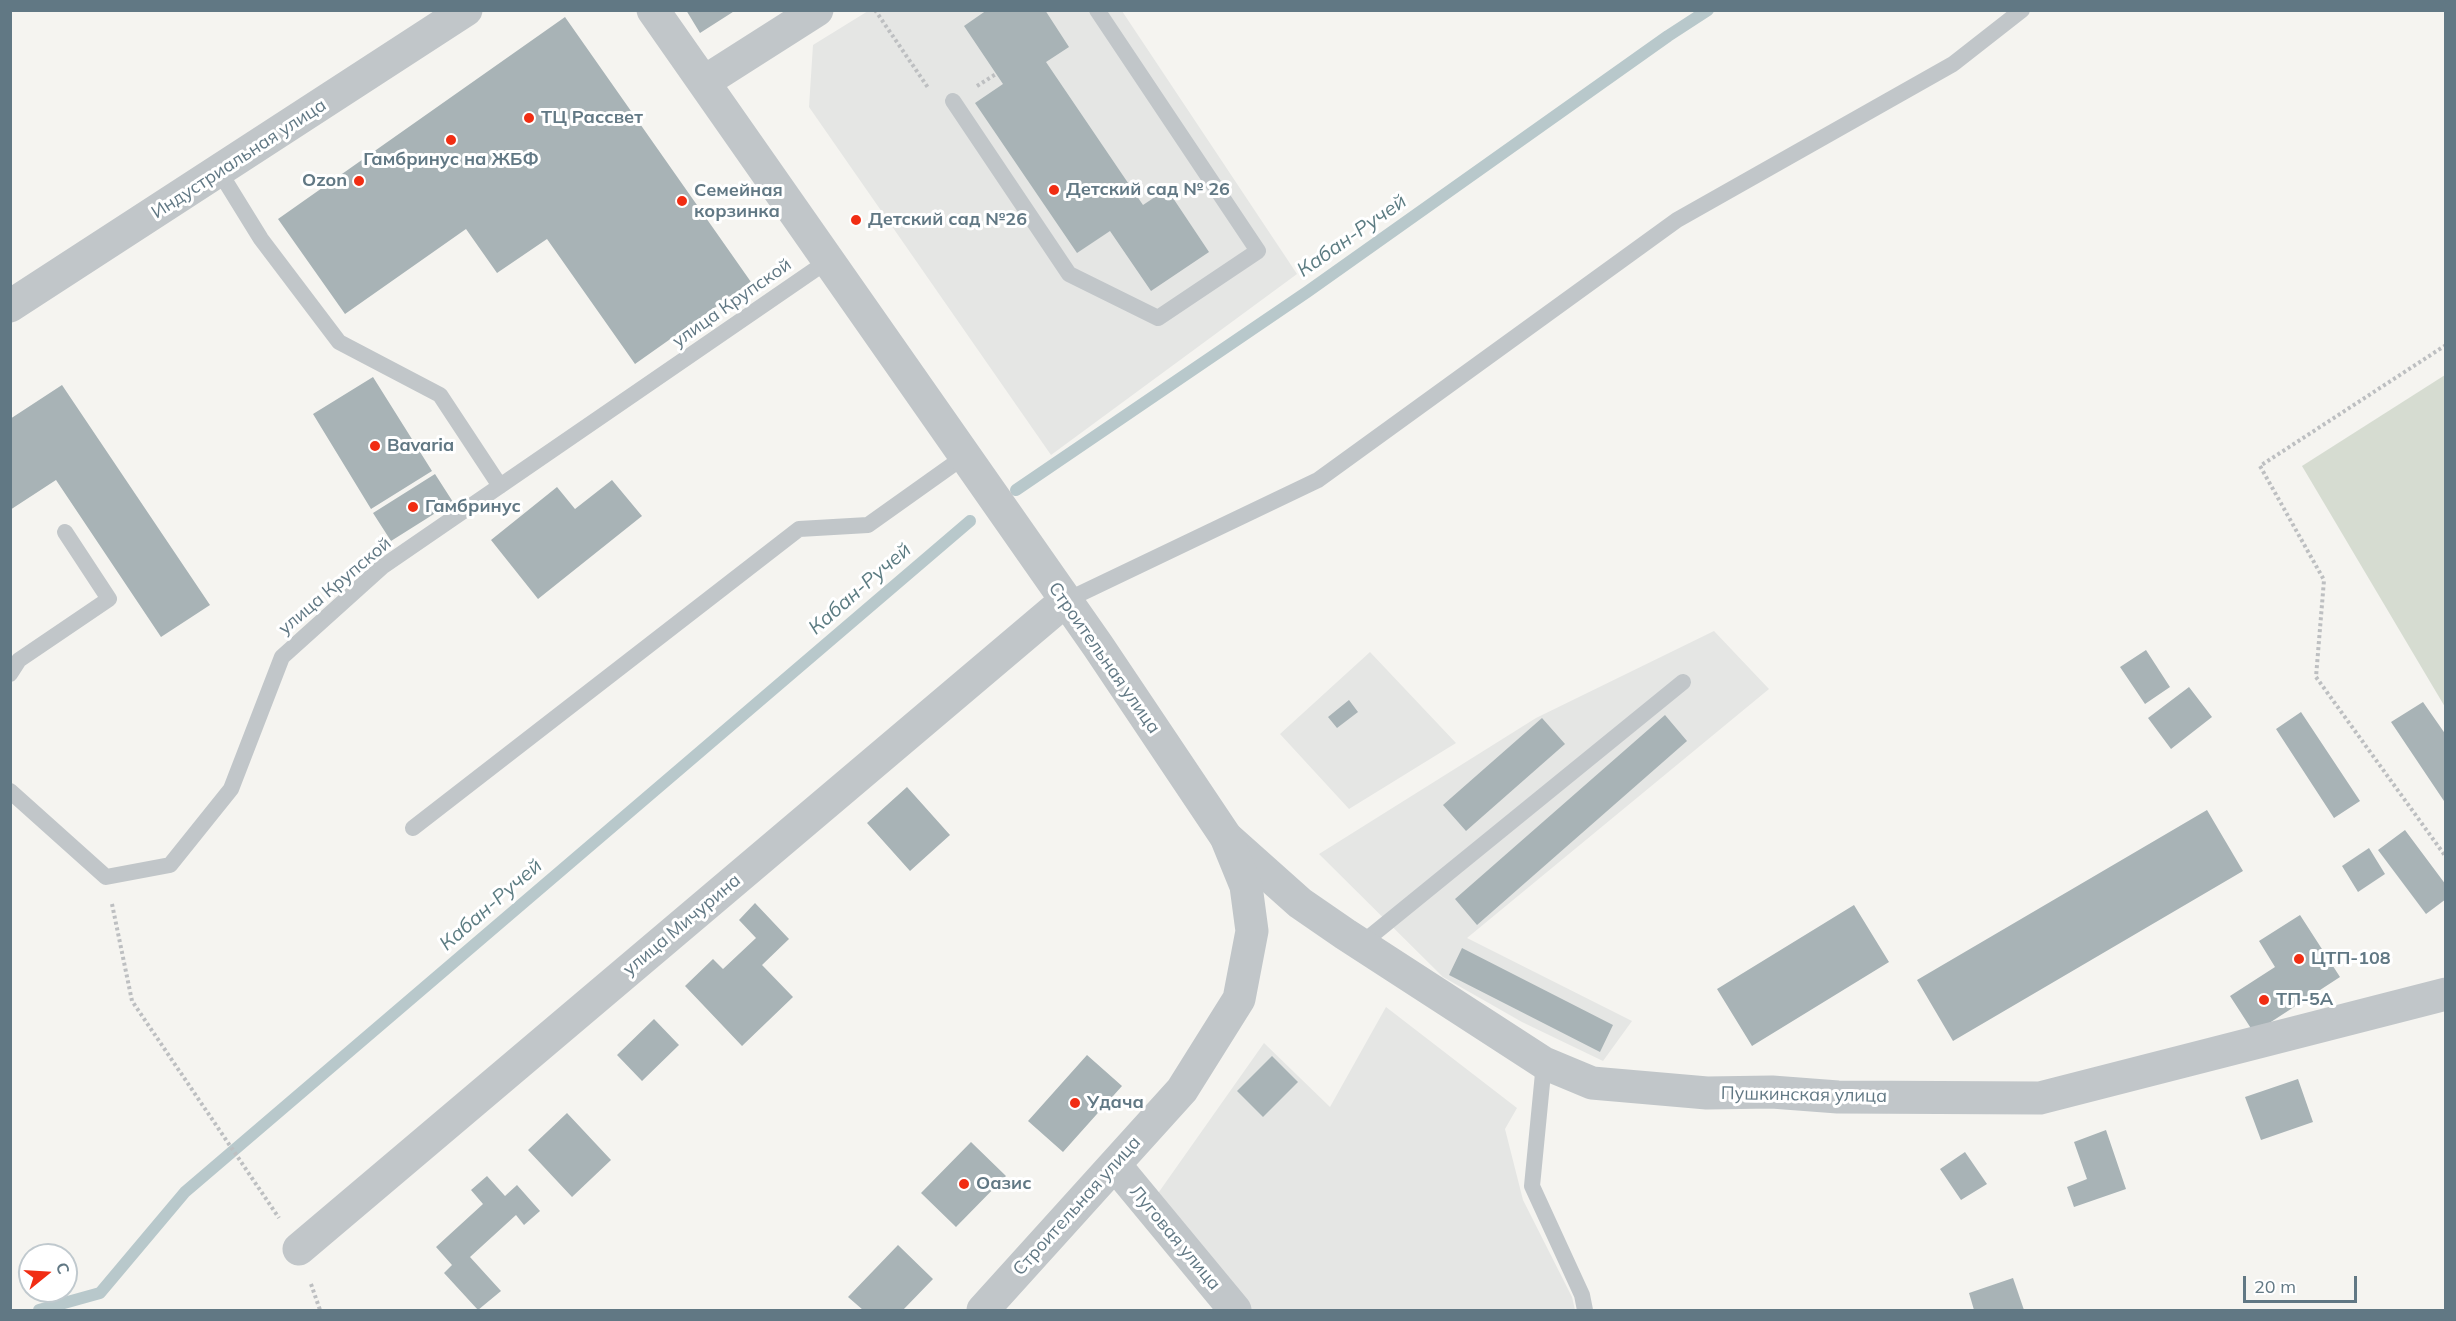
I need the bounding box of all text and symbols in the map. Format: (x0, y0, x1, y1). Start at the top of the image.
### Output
street label: Индустриальная улица (148, 94, 330, 224)
place label: ТЦ Рассвет (541, 107, 643, 129)
marker: ТЦ Рассвет (522, 111, 536, 125)
marker: Гамбринус на ЖБФ (444, 133, 458, 147)
place label: Гамбринус на ЖБФ (363, 149, 539, 171)
place label: Ozon (302, 170, 347, 192)
marker: Ozon (352, 174, 366, 188)
place label: Детский сад № 26 (1066, 179, 1230, 201)
place label: Семейная корзинка (694, 180, 783, 222)
marker: Детский сад № 26 (1047, 183, 1061, 197)
water label: Кабан-Ручей (1293, 190, 1411, 282)
marker: Семейная корзинка (675, 194, 689, 208)
place label: Детский сад №26 (868, 209, 1027, 231)
marker: Детский сад №26 (849, 213, 863, 227)
street label: улица Крупской (668, 254, 796, 352)
place label: Bavaria (387, 435, 454, 457)
marker: Bavaria (368, 439, 382, 453)
place label: Гамбринус (425, 496, 521, 518)
marker: Гамбринус (406, 500, 420, 514)
street label: улица Крупской (274, 533, 396, 639)
water label: Кабан-Ручей (804, 538, 916, 640)
street label: Строительная улица (1044, 578, 1164, 738)
water label: Кабан-Ручей (435, 854, 547, 956)
street label: улица Мичурина (619, 870, 745, 980)
place label: ЦТП-108 (2311, 948, 2391, 970)
marker: ЦТП-108 (2292, 952, 2306, 966)
place label: ТП-5А (2276, 989, 2333, 1011)
marker: ТП-5А (2257, 993, 2271, 1007)
street label: Пушкинская улица (1721, 1083, 1887, 1107)
place label: Удача (1087, 1092, 1144, 1114)
marker: Удача (1068, 1096, 1082, 1110)
street label: Строительная улица (1009, 1132, 1145, 1280)
place label: Оазис (976, 1173, 1032, 1195)
marker: Оазис (957, 1177, 971, 1191)
street label: Луговая улица (1125, 1181, 1225, 1295)
north arrow (18, 1243, 78, 1303)
text: С (52, 1260, 74, 1276)
scale bar (2246, 1264, 2360, 1302)
text: 20 m (2254, 1275, 2296, 1298)

